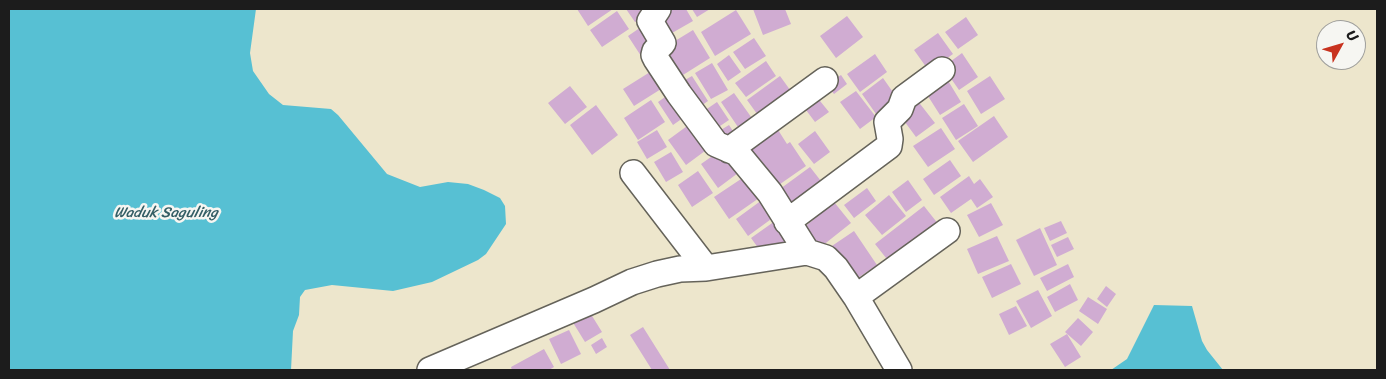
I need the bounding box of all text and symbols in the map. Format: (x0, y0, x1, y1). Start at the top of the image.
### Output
north arrow (1316, 20, 1366, 70)
text: U (1340, 24, 1365, 47)
water label: Waduk Saguling (114, 204, 218, 222)

